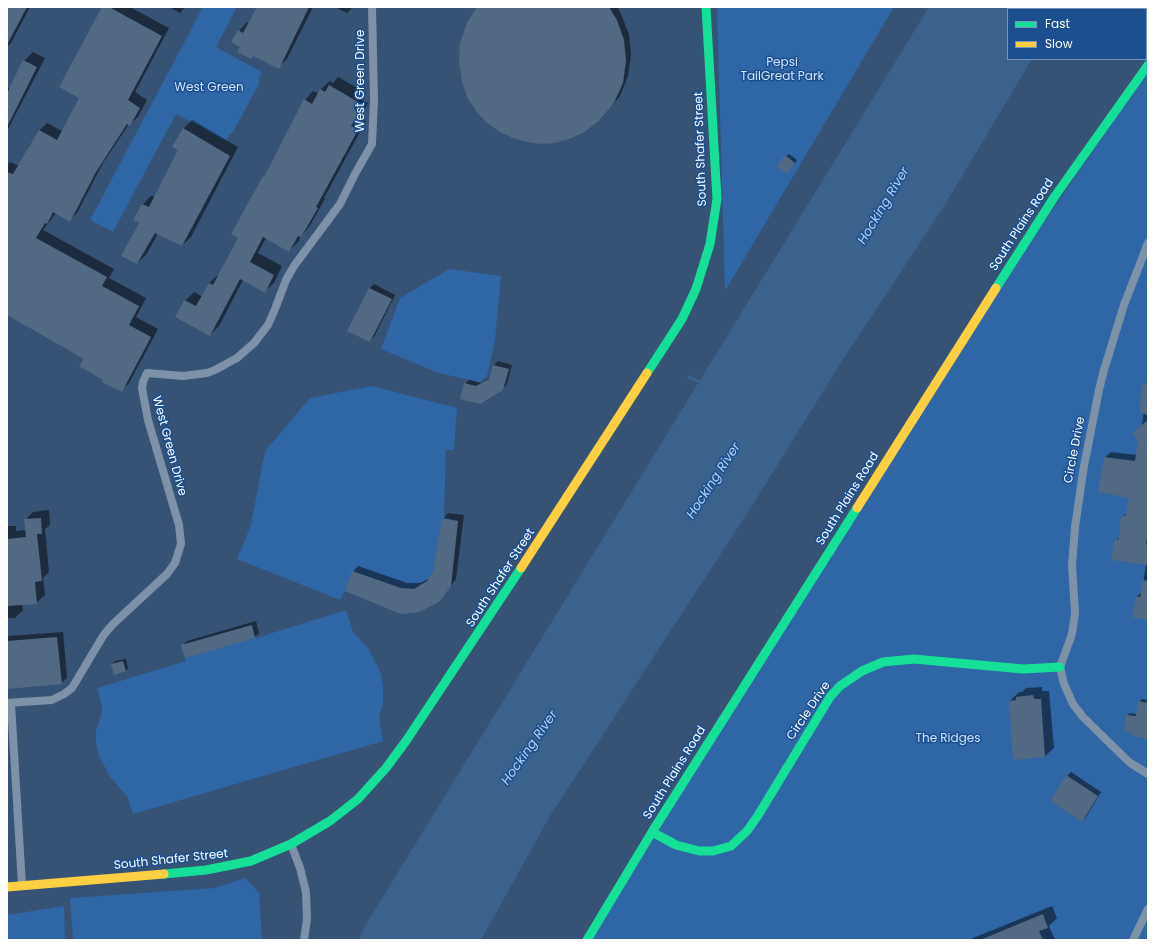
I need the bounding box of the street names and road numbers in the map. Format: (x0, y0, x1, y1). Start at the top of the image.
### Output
street label: West Green Drive (354, 30, 368, 132)
street label: South Shafer Street (692, 91, 710, 207)
street label: South Plains Road (987, 176, 1057, 274)
street label: West Green Drive (149, 395, 189, 497)
street label: Circle Drive (1061, 415, 1089, 485)
street label: South Plains Road (814, 450, 882, 548)
street label: South Shafer Street (464, 526, 538, 630)
street label: Circle Drive (784, 679, 834, 743)
street label: South Plains Road (641, 724, 709, 822)
street label: South Shafer Street (113, 847, 229, 873)

